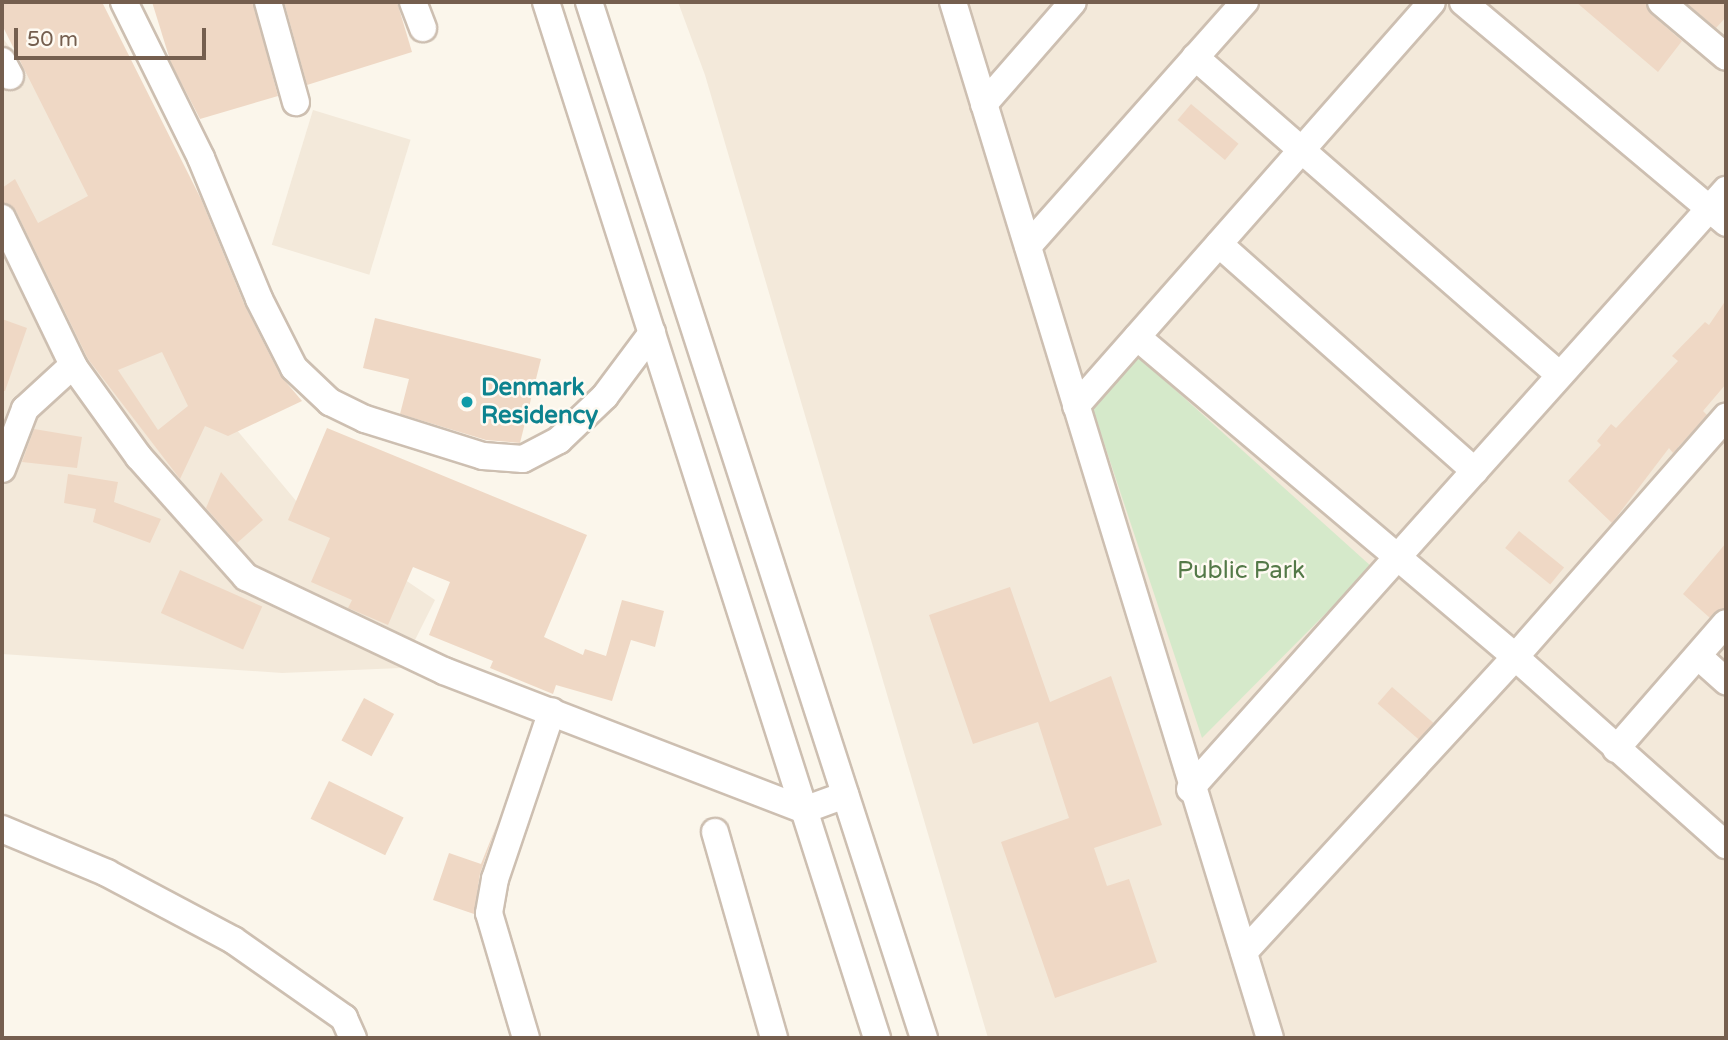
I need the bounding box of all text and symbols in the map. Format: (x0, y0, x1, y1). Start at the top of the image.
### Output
scale bar (18, 14, 210, 58)
text: 50 m (27, 27, 78, 52)
place label: Denmark Residency (481, 374, 598, 430)
marker: Denmark Residency (459, 394, 475, 410)
park label: Public Park (1177, 557, 1305, 585)

